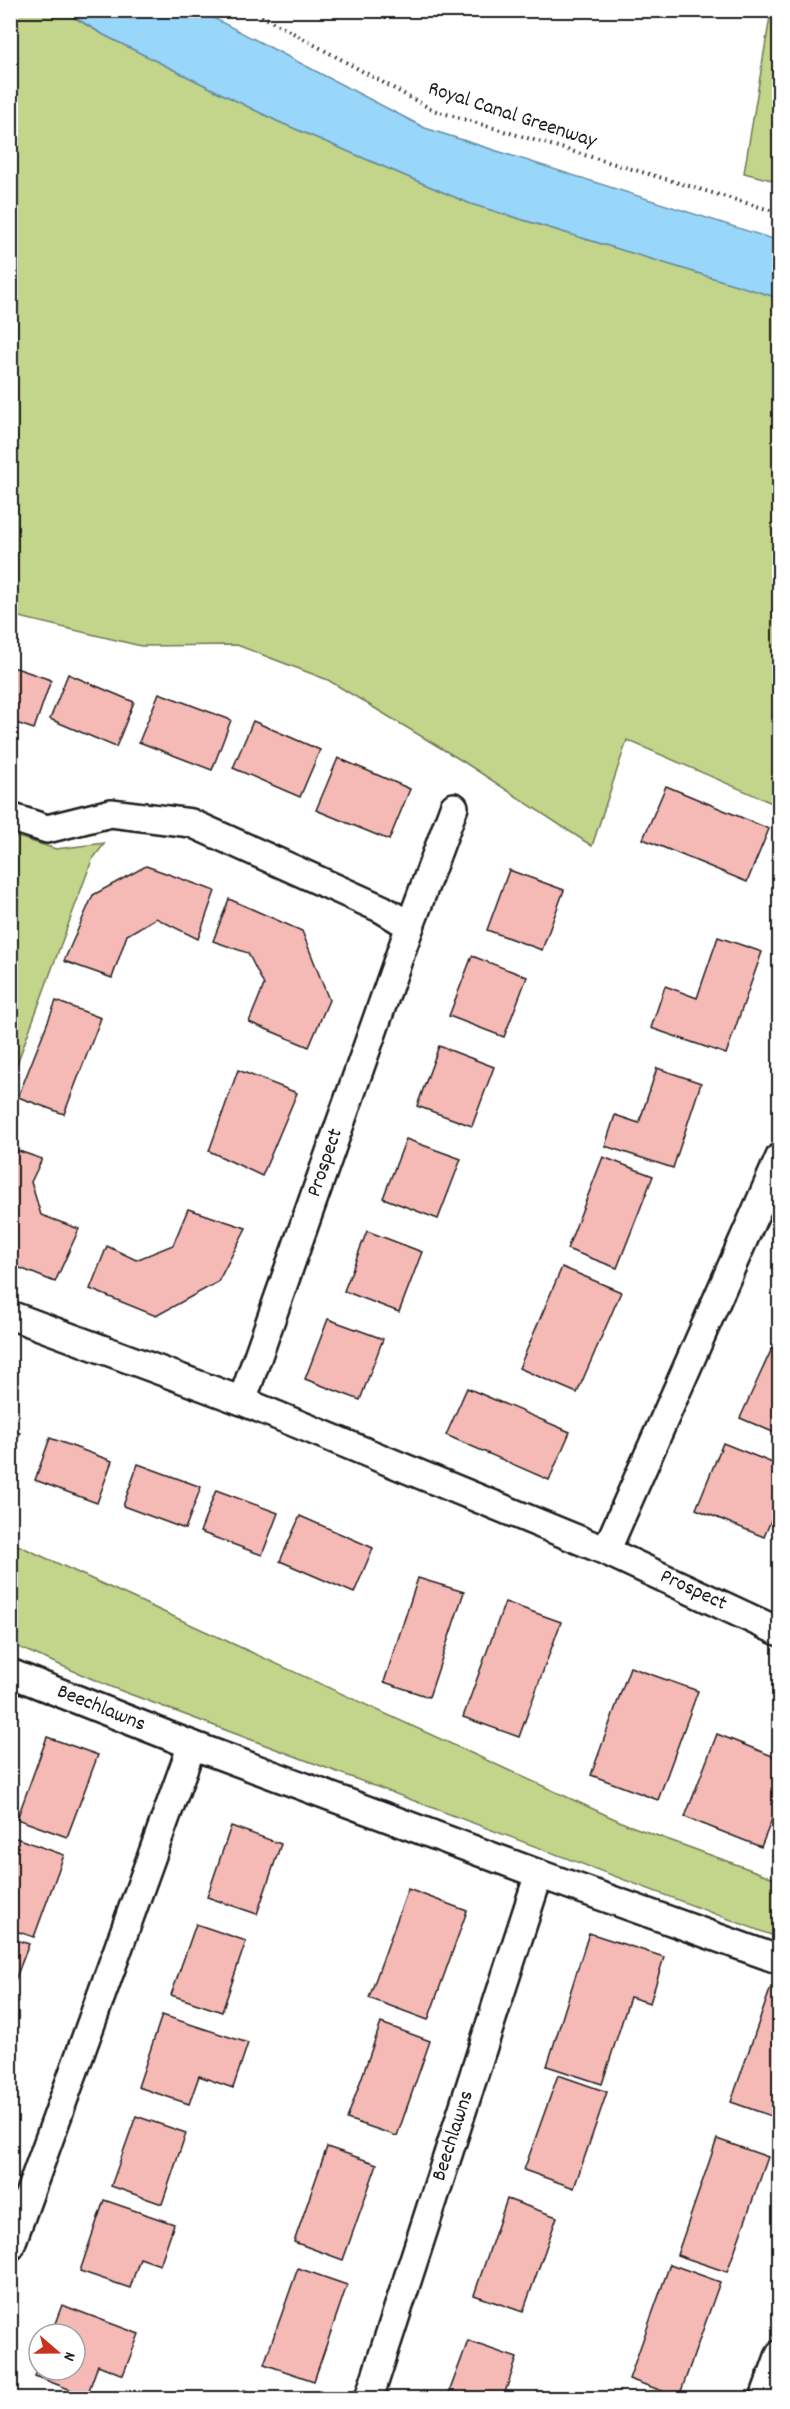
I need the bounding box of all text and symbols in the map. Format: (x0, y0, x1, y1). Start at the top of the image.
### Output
street label: Royal Canal Greenway (424, 75, 601, 158)
street label: Prospect (300, 1124, 352, 1201)
street label: Prospect (655, 1562, 732, 1620)
street label: Beechlawns (52, 1678, 150, 1740)
street label: Beechlawns (425, 2087, 483, 2185)
north arrow (27, 2322, 87, 2382)
text: N (57, 2349, 81, 2364)

